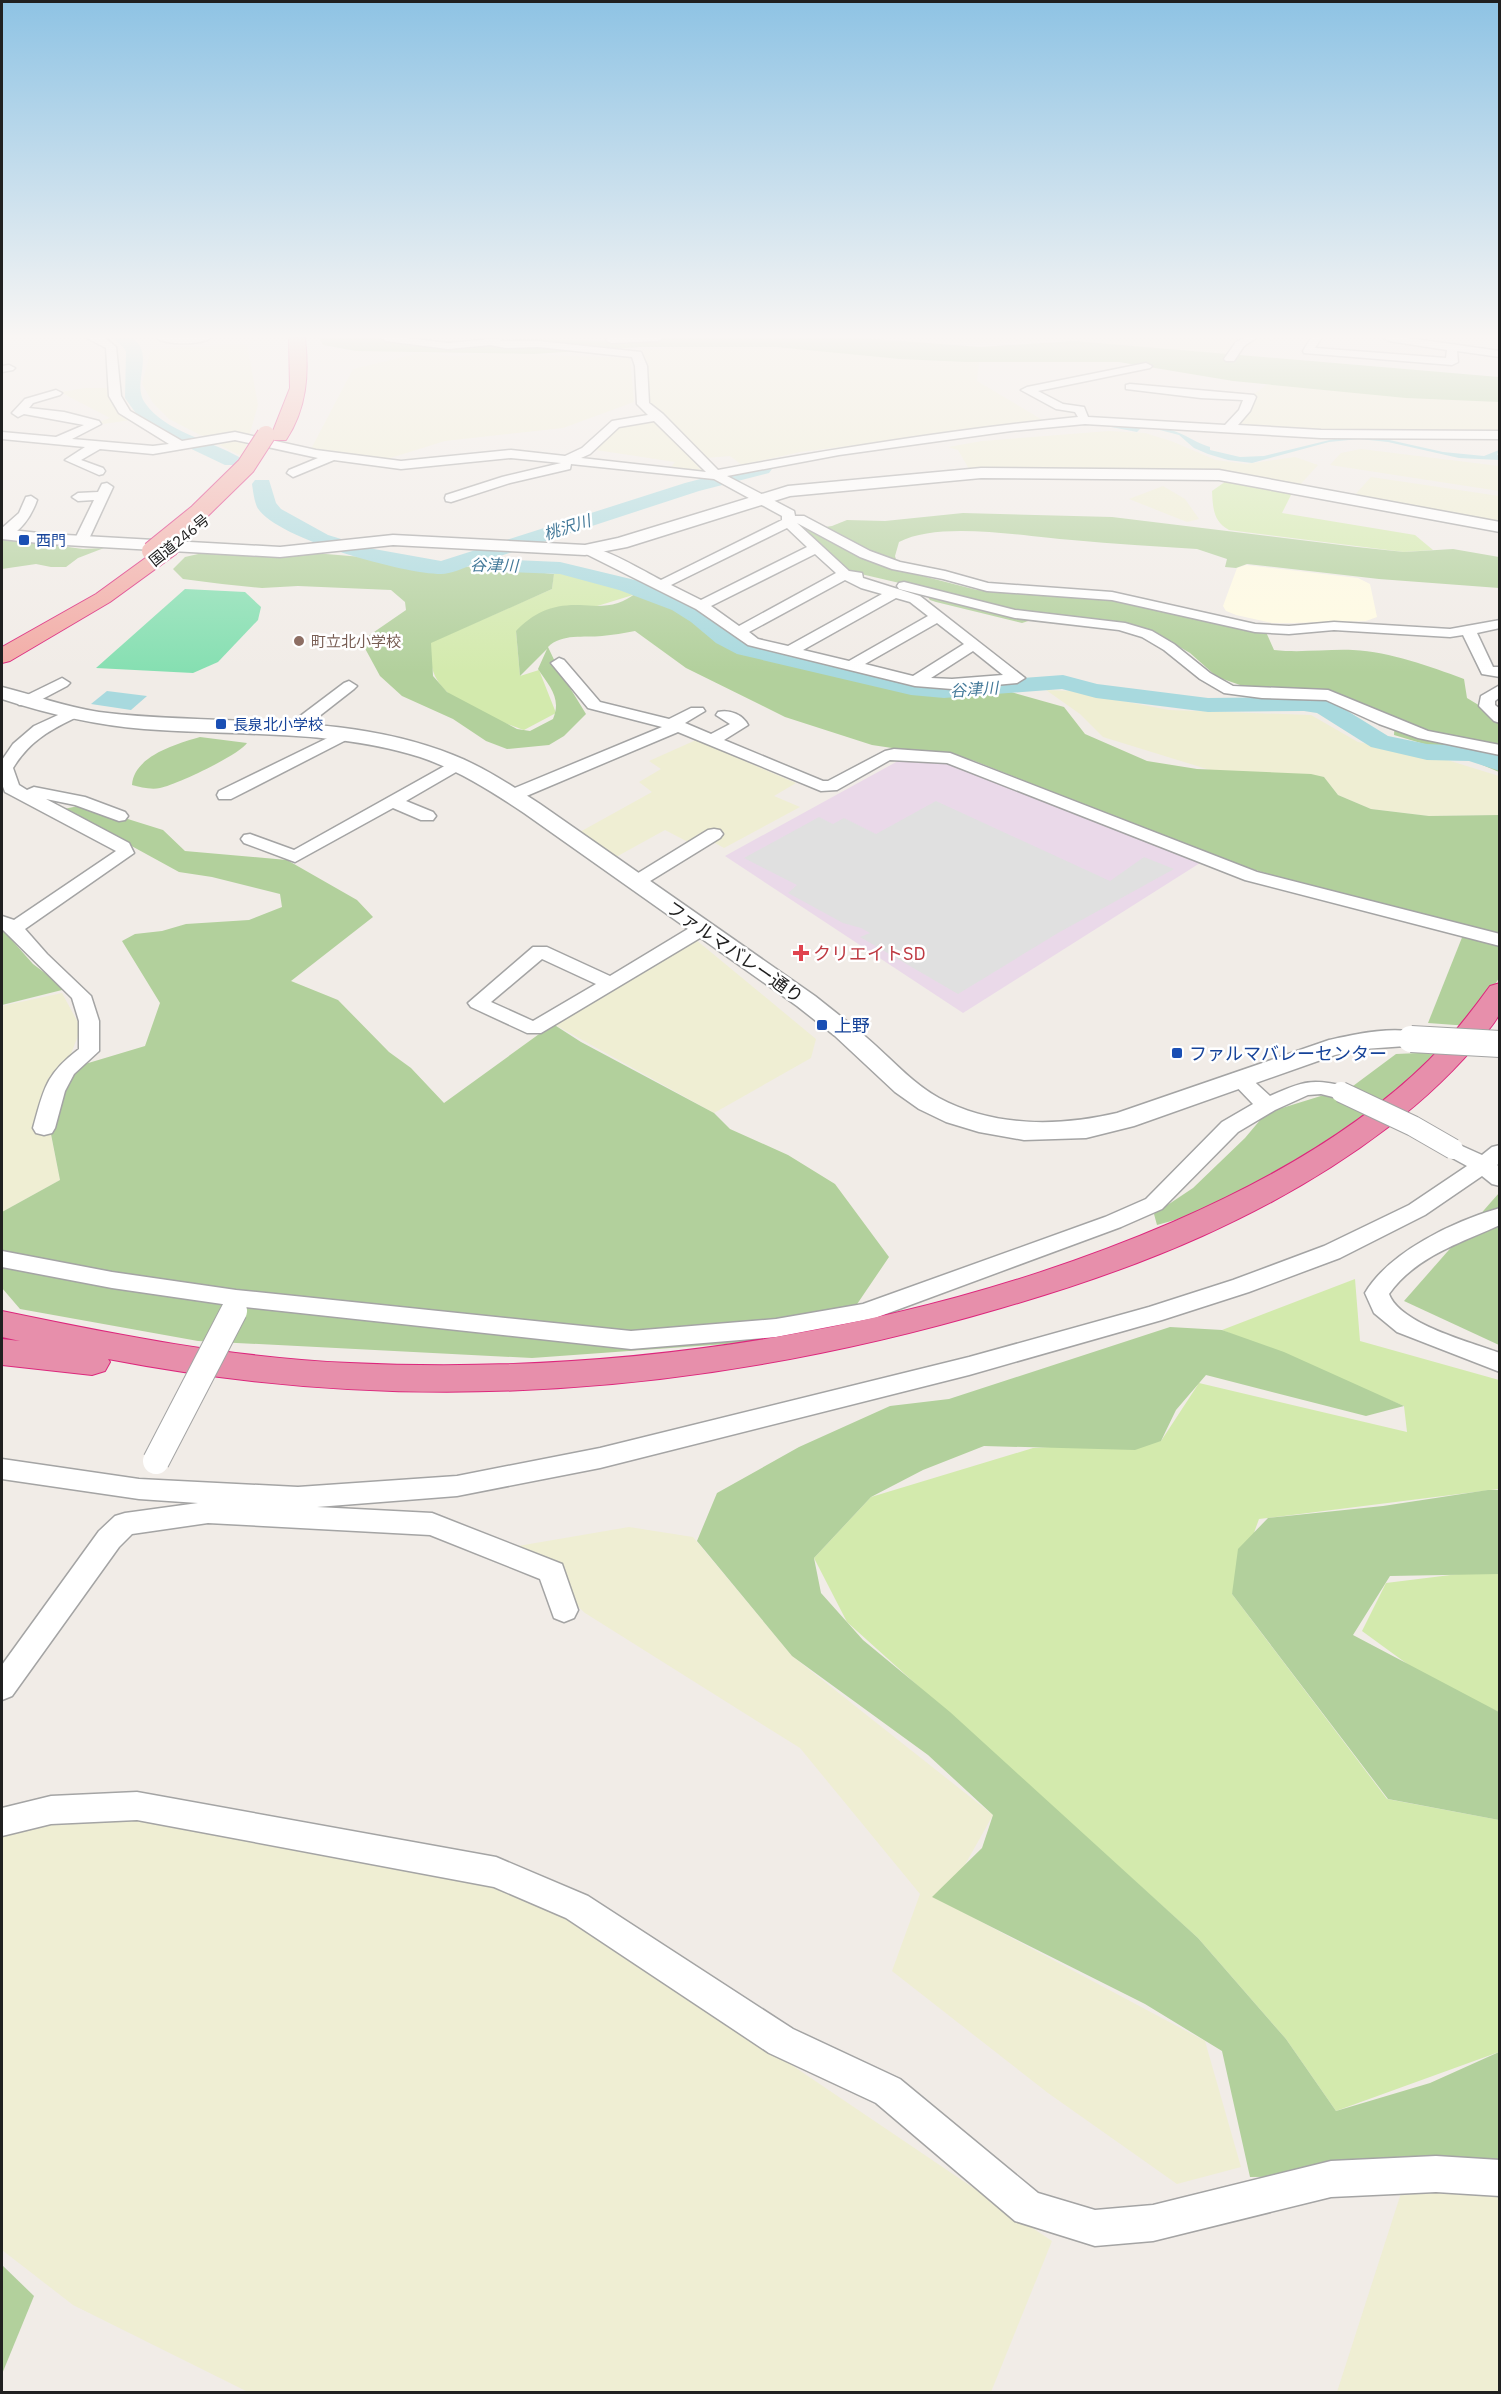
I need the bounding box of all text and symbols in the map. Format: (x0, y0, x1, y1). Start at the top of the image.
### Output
water label: 桃沢川 (541, 509, 595, 544)
street label: 国道246号 (145, 510, 213, 570)
place label: 西門 (36, 531, 66, 550)
marker: 西門 (17, 533, 31, 547)
water label: 谷津川 (470, 555, 520, 575)
place label: 町立北小学校 (311, 632, 401, 651)
marker: 町立北小学校 (292, 634, 306, 648)
water label: 谷津川 (949, 677, 1001, 701)
place label: 長泉北小学校 (233, 715, 323, 734)
marker: 長泉北小学校 (214, 717, 228, 731)
street label: ファルマバレー通り (662, 896, 808, 1008)
place label: クリエイトSD (813, 942, 926, 965)
marker: クリエイトSD (794, 946, 808, 960)
place label: 上野 (834, 1014, 870, 1037)
marker: 上野 (815, 1018, 829, 1032)
place label: ファルマバレーセンター (1189, 1042, 1387, 1065)
marker: ファルマバレーセンター (1170, 1046, 1184, 1060)

